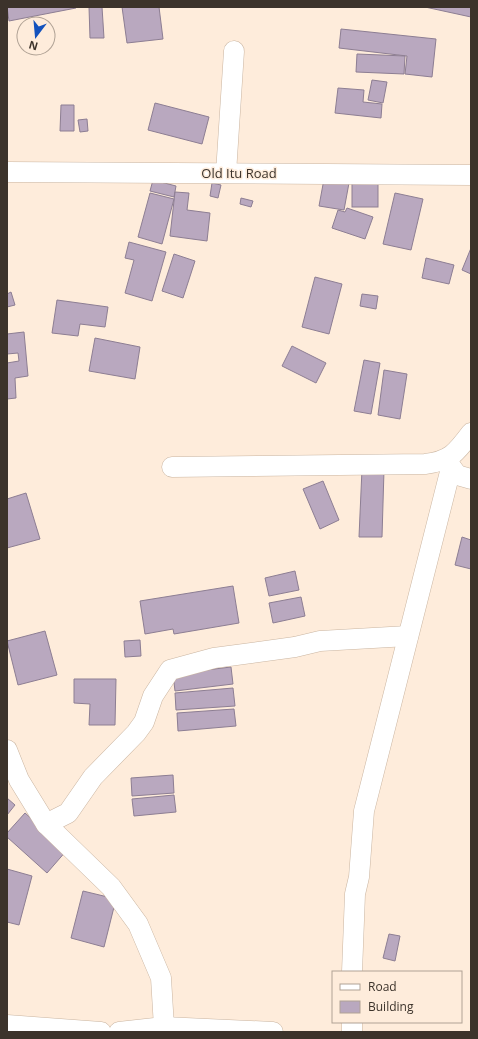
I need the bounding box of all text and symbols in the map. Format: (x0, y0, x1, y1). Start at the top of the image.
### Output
north arrow (16, 16, 56, 56)
text: N (27, 38, 39, 55)
street label: Old Itu Road (201, 164, 277, 182)
legend (332, 971, 462, 1023)
text: Road (368, 978, 397, 995)
text: Building (368, 998, 414, 1015)

